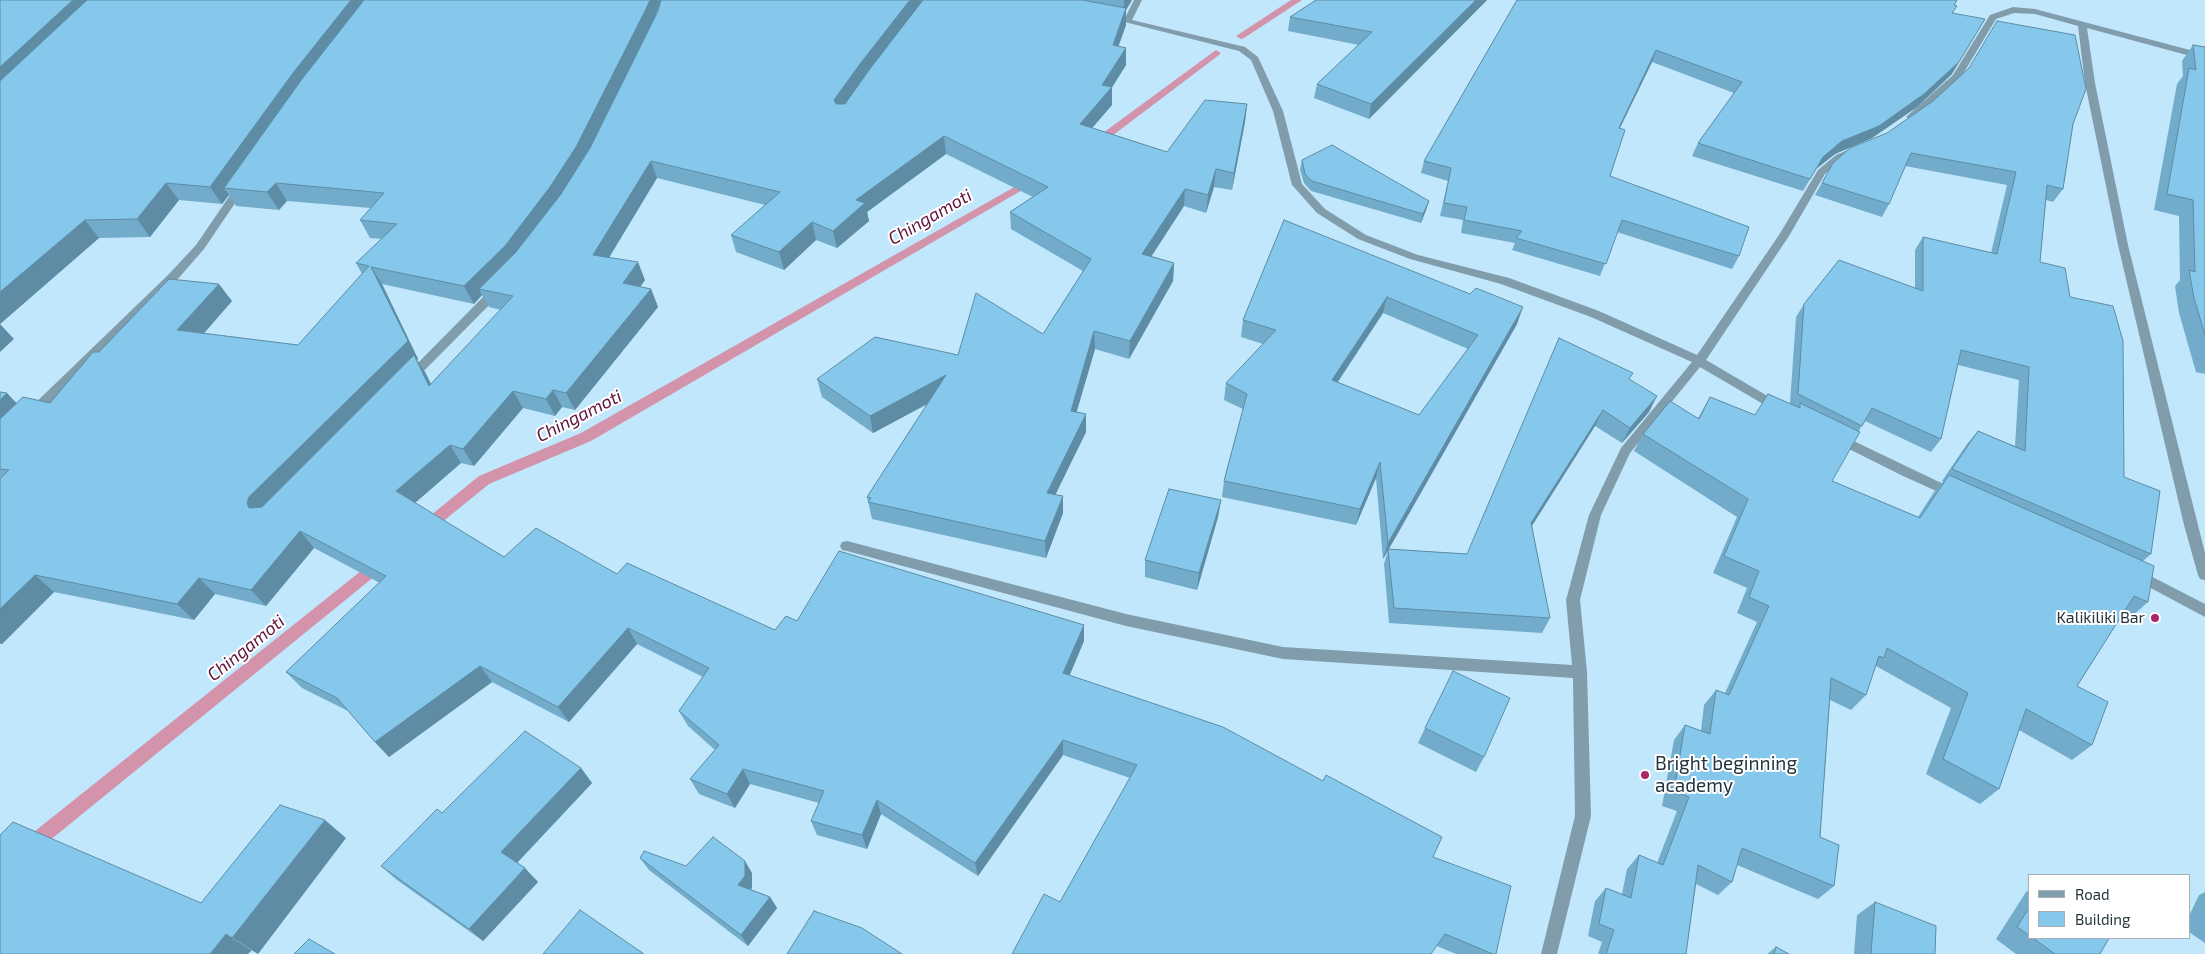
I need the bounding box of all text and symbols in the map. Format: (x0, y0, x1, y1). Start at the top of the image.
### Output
water label: Chingamoti (884, 184, 976, 250)
water label: Chingamoti (533, 385, 625, 447)
place label: Kalikiliki Bar (2056, 608, 2145, 628)
water label: Chingamoti (203, 610, 289, 686)
marker: Kalikiliki Bar (2149, 612, 2161, 624)
place label: Bright beginning academy (1655, 753, 1797, 797)
marker: Bright beginning academy (1639, 769, 1651, 781)
legend (2028, 874, 2190, 939)
text: Road (2075, 885, 2110, 903)
text: Building (2075, 910, 2130, 928)

